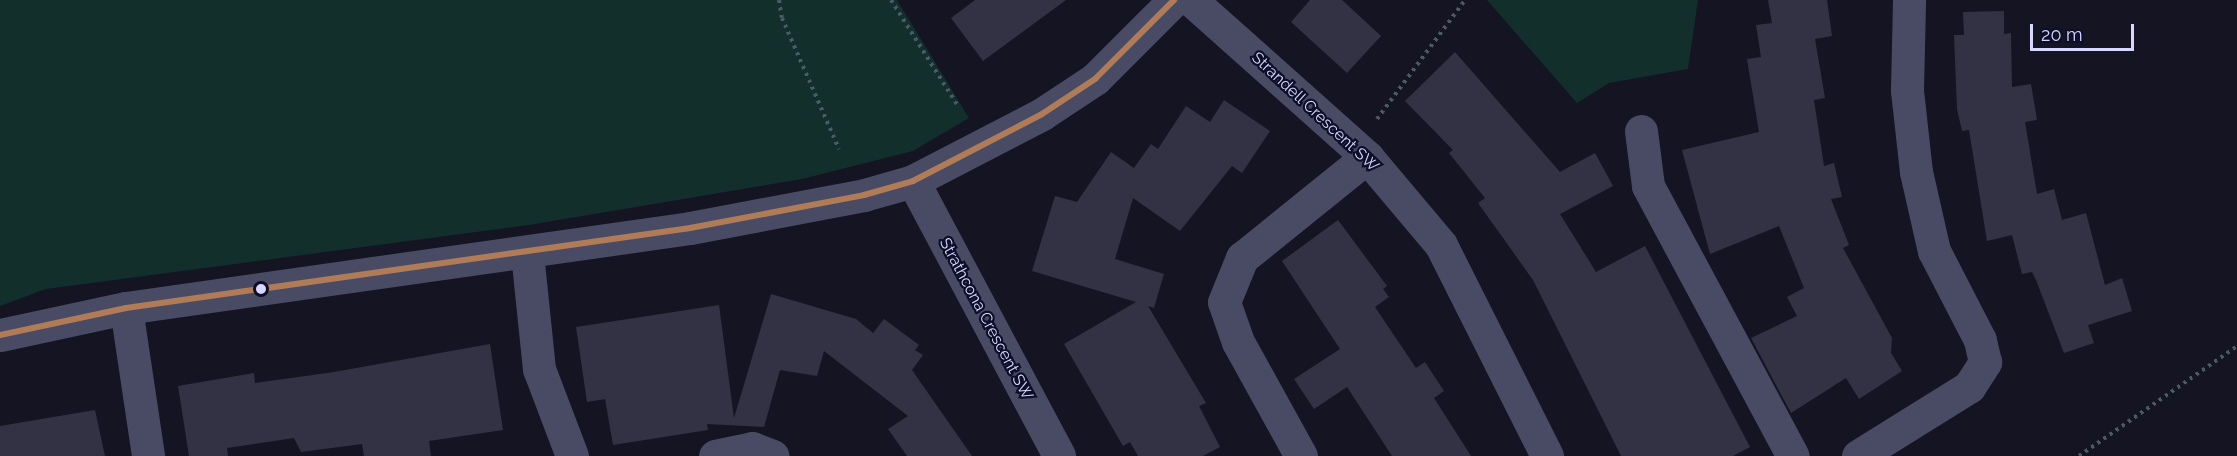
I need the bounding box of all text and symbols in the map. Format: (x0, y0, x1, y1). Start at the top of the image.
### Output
scale bar (2033, 12, 2136, 50)
text: 20 m (2041, 24, 2083, 45)
street label: Strandell Crescent SW (1247, 48, 1383, 176)
street label: Strathcona Crescent SW (935, 235, 1037, 403)
unlabelled marker (255, 283, 267, 295)

